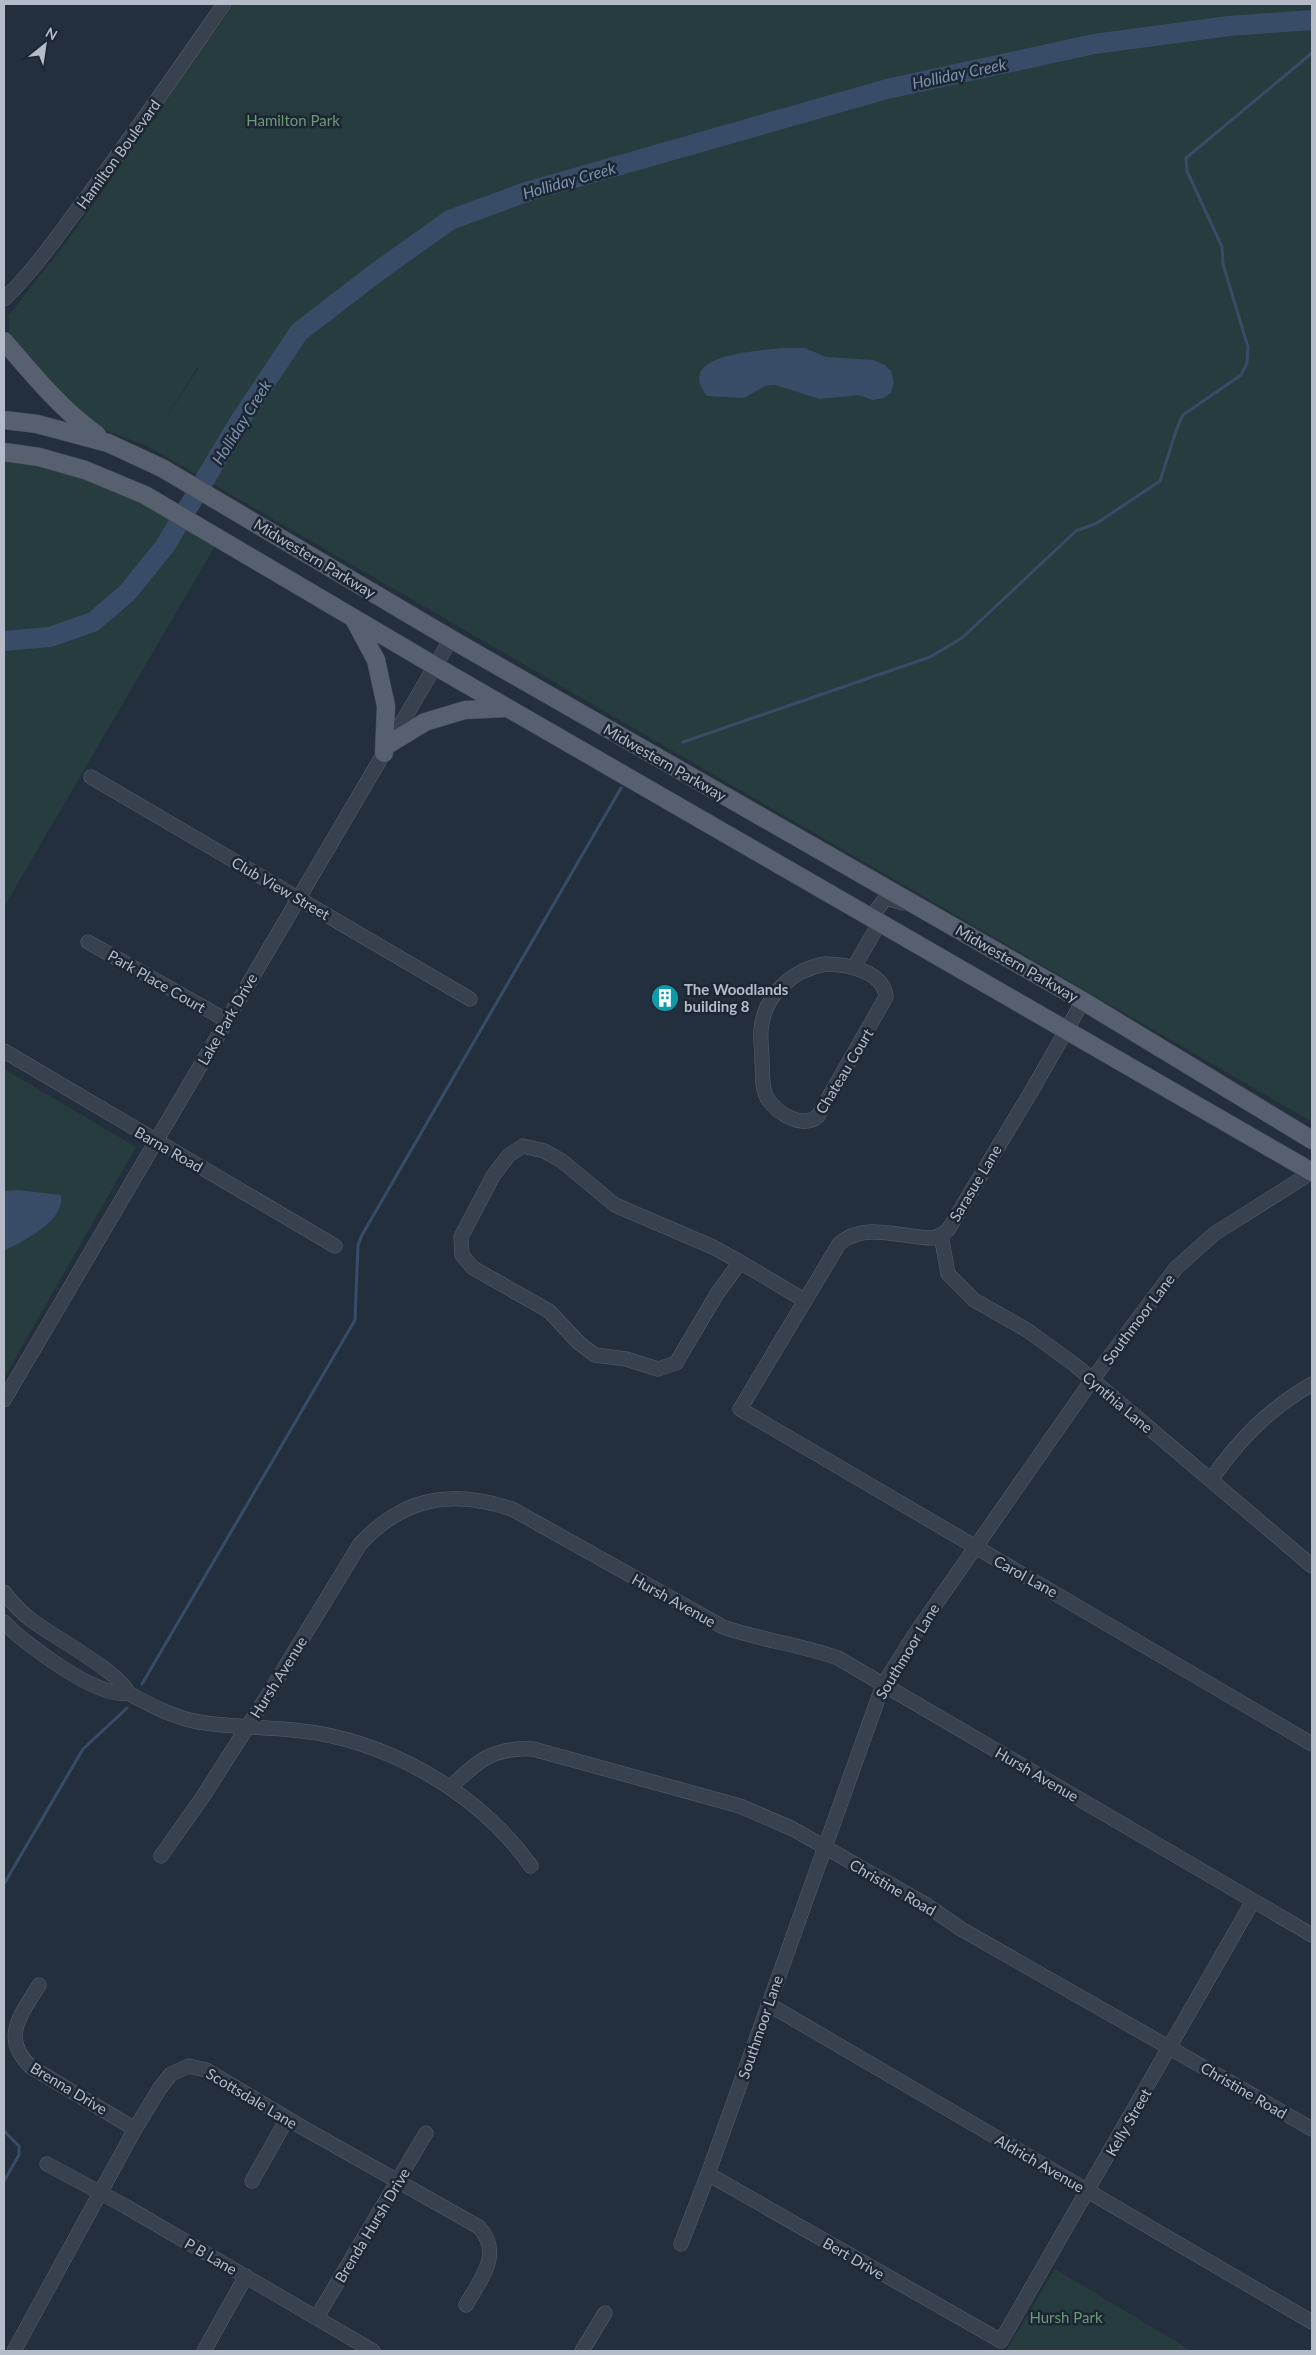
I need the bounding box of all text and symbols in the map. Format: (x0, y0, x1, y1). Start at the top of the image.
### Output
north arrow (20, 20, 70, 70)
text: N (43, 23, 61, 43)
water label: Holliday Creek (910, 54, 1008, 92)
street label: Hamilton Boulevard (72, 96, 164, 212)
park label: Hamilton Park (246, 111, 340, 129)
water label: Holliday Creek (520, 158, 618, 202)
water label: Holliday Creek (208, 376, 275, 468)
street label: Midwestern Parkway (251, 515, 379, 602)
street label: Midwestern Parkway (600, 719, 730, 805)
street label: Club View Street (229, 853, 334, 924)
street label: Midwestern Parkway (952, 920, 1082, 1006)
street label: Park Place Court (105, 946, 209, 1016)
street label: Lake Park Drive (193, 970, 261, 1068)
place label: The Woodlands building 8 (684, 980, 789, 1015)
building icon: The Woodlands building 8 (650, 983, 680, 1013)
street label: Chateau Court (811, 1025, 877, 1117)
street label: Barna Road (132, 1122, 206, 1176)
street label: Sarasue Lane (945, 1141, 1005, 1225)
street label: Southmoor Lane (1098, 1270, 1178, 1368)
street label: Cynthia Lane (1079, 1368, 1157, 1437)
street label: Carol Lane (991, 1551, 1061, 1601)
street label: Hursh Avenue (629, 1570, 719, 1630)
street label: Southmoor Lane (871, 1600, 943, 1702)
street label: Hursh Avenue (246, 1633, 310, 1721)
street label: Hursh Avenue (992, 1743, 1082, 1805)
street label: Christine Road (847, 1855, 939, 1919)
street label: Southmoor Lane (734, 1973, 786, 2081)
street label: Brenna Drive (27, 2058, 111, 2118)
street label: Christine Road (1198, 2058, 1290, 2122)
street label: Scottsdale Lane (203, 2064, 301, 2132)
street label: Kelly Street (1101, 2084, 1155, 2159)
street label: Aldrich Avenue (992, 2130, 1088, 2196)
street label: Brenda Hursh Drive (331, 2164, 413, 2285)
street label: Bert Drive (820, 2233, 888, 2283)
street label: P B Lane (182, 2234, 240, 2278)
park label: Hursh Park (1029, 2308, 1103, 2326)

